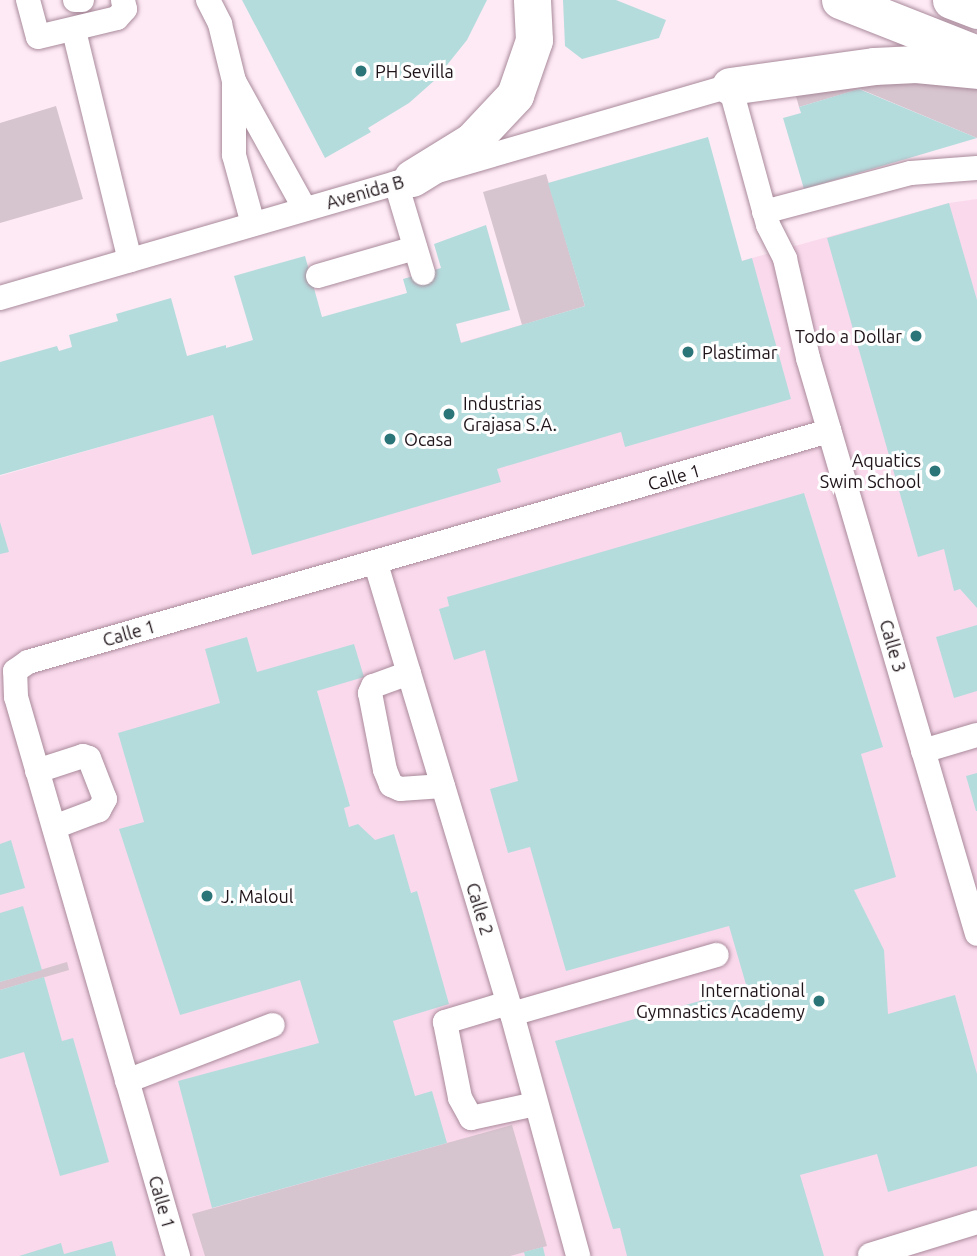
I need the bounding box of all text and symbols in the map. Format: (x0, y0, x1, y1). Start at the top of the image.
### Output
place label: PH Sevilla (375, 60, 454, 82)
marker: PH Sevilla (353, 63, 369, 79)
street label: Avenida B (324, 171, 406, 213)
place label: Todo a Dollar (795, 325, 902, 347)
marker: Todo a Dollar (908, 328, 924, 344)
place label: Plastimar (702, 341, 778, 363)
marker: Plastimar (680, 344, 696, 360)
place label: Industrias Grajasa S.A. (463, 393, 557, 436)
marker: Industrias Grajasa S.A. (441, 406, 457, 422)
place label: Ocasa (404, 428, 453, 450)
marker: Ocasa (382, 431, 398, 447)
place label: Aquatics Swim School (820, 450, 921, 492)
street label: Calle 1 (645, 459, 703, 495)
marker: Aquatics Swim School (927, 463, 943, 479)
street label: Calle 1 (100, 615, 158, 651)
street label: Calle 3 (875, 617, 911, 675)
street label: Calle 2 (462, 880, 498, 938)
place label: J. Maloul (221, 885, 294, 907)
marker: J. Maloul (199, 888, 215, 904)
place label: International Gymnastics Academy (636, 980, 805, 1023)
marker: International Gymnastics Academy (811, 993, 827, 1009)
street label: Calle 1 (144, 1173, 180, 1231)

